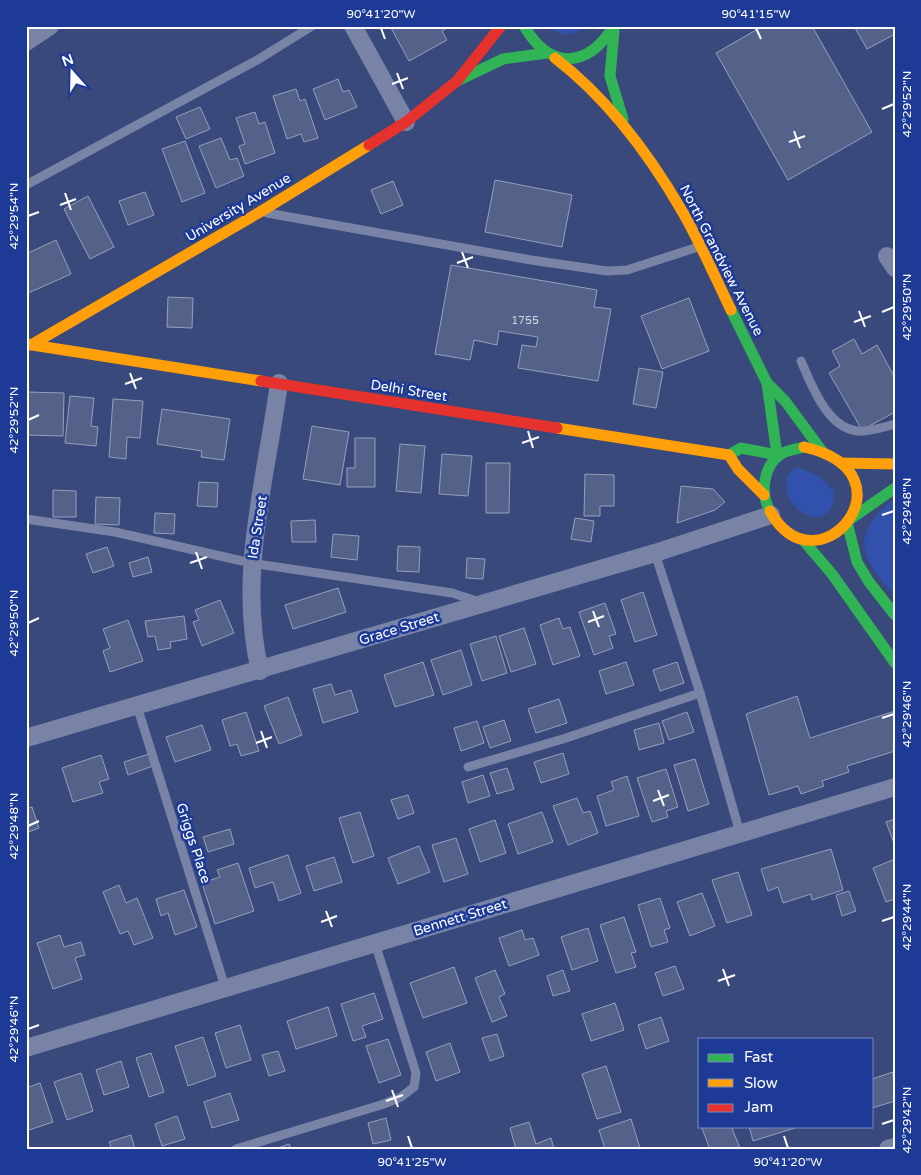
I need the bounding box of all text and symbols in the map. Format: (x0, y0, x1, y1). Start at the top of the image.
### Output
text: 90°41'20"W (346, 7, 416, 21)
text: 90°41'15"W (721, 7, 791, 21)
north arrow (48, 48, 98, 98)
text: N (60, 50, 76, 70)
text: 42°29'52"N (900, 71, 914, 138)
street label: University Avenue (183, 169, 294, 246)
street label: North Grandview Avenue (676, 182, 767, 339)
text: 42°29'54"N (7, 183, 21, 250)
text: 42°29'50"N (900, 274, 914, 341)
house number: 1755 (511, 314, 539, 327)
street label: Delhi Street (369, 376, 449, 405)
text: 42°29'52"N (7, 387, 21, 454)
text: 42°29'48"N (900, 478, 914, 545)
street label: Ida Street (244, 493, 271, 560)
text: 42°29'50"N (7, 590, 21, 657)
street label: Grace Street (357, 608, 442, 649)
text: 42°29'46"N (900, 681, 914, 748)
text: 42°29'48"N (7, 793, 21, 860)
street label: Griggs Place (173, 801, 215, 886)
text: 42°29'44"N (900, 884, 914, 951)
street label: Bennett Street (411, 895, 510, 940)
text: 42°29'46"N (7, 996, 21, 1063)
legend (698, 1038, 874, 1128)
text: Fast (744, 1048, 774, 1066)
text: Slow (744, 1074, 778, 1092)
text: 42°29'42"N (900, 1087, 914, 1154)
text: Jam (744, 1098, 773, 1116)
text: 90°41'25"W (377, 1155, 447, 1169)
text: 90°41'20"W (753, 1155, 823, 1169)

